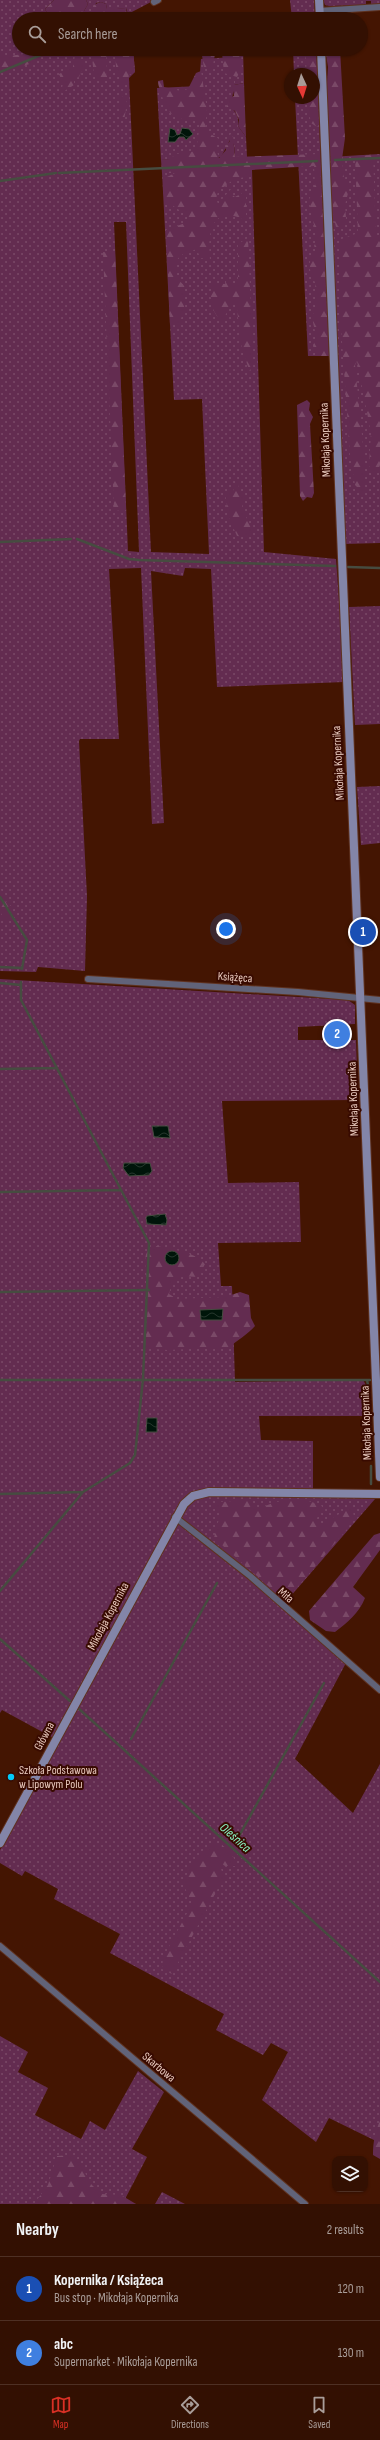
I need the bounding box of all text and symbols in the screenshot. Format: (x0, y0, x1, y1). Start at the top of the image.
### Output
search box (12, 12, 368, 56)
icon: search (26, 23, 48, 45)
text: Search here (58, 25, 118, 44)
north arrow (284, 68, 320, 104)
street label: Mikołaja Kopernika (317, 402, 334, 477)
street label: Mikołaja Kopernika (329, 725, 348, 800)
pin: 1 (350, 917, 376, 947)
your location (216, 919, 236, 939)
street label: Książęca (217, 969, 253, 986)
pin: 2 (324, 1019, 350, 1049)
street label: Mikołaja Kopernika (345, 1061, 362, 1136)
street label: Mikołaja Kopernika (358, 1385, 375, 1460)
street label: Mikołaja Kopernika (84, 1580, 133, 1653)
street label: Miła (275, 1584, 297, 1607)
street label: Główna (31, 1719, 58, 1753)
place label: Szkoła Podstawowa w Lipowym Polu (19, 1763, 97, 1792)
marker: Szkoła Podstawowa w Lipowym Polu (6, 1772, 16, 1782)
water label: Oleśnica (216, 1820, 255, 1856)
street label: Skarbowa (139, 2049, 179, 2086)
map controls (332, 2156, 368, 2192)
button: layers (332, 2156, 368, 2192)
text: Nearby (16, 2220, 59, 2240)
text: 2 results (327, 2222, 364, 2238)
text: Kopernika / Książeca (54, 2271, 163, 2290)
text: 1 (26, 2281, 32, 2297)
text: 120 m (338, 2281, 364, 2297)
text: Bus stop · Mikołaja Kopernika (54, 2290, 178, 2306)
text: abc (54, 2335, 73, 2354)
text: 2 (26, 2345, 32, 2361)
text: 130 m (338, 2345, 364, 2361)
text: Supermarket · Mikołaja Kopernika (54, 2354, 198, 2370)
tab: Map (50, 2394, 72, 2431)
tab: Directions (171, 2394, 209, 2431)
tab: Saved (308, 2394, 330, 2431)

